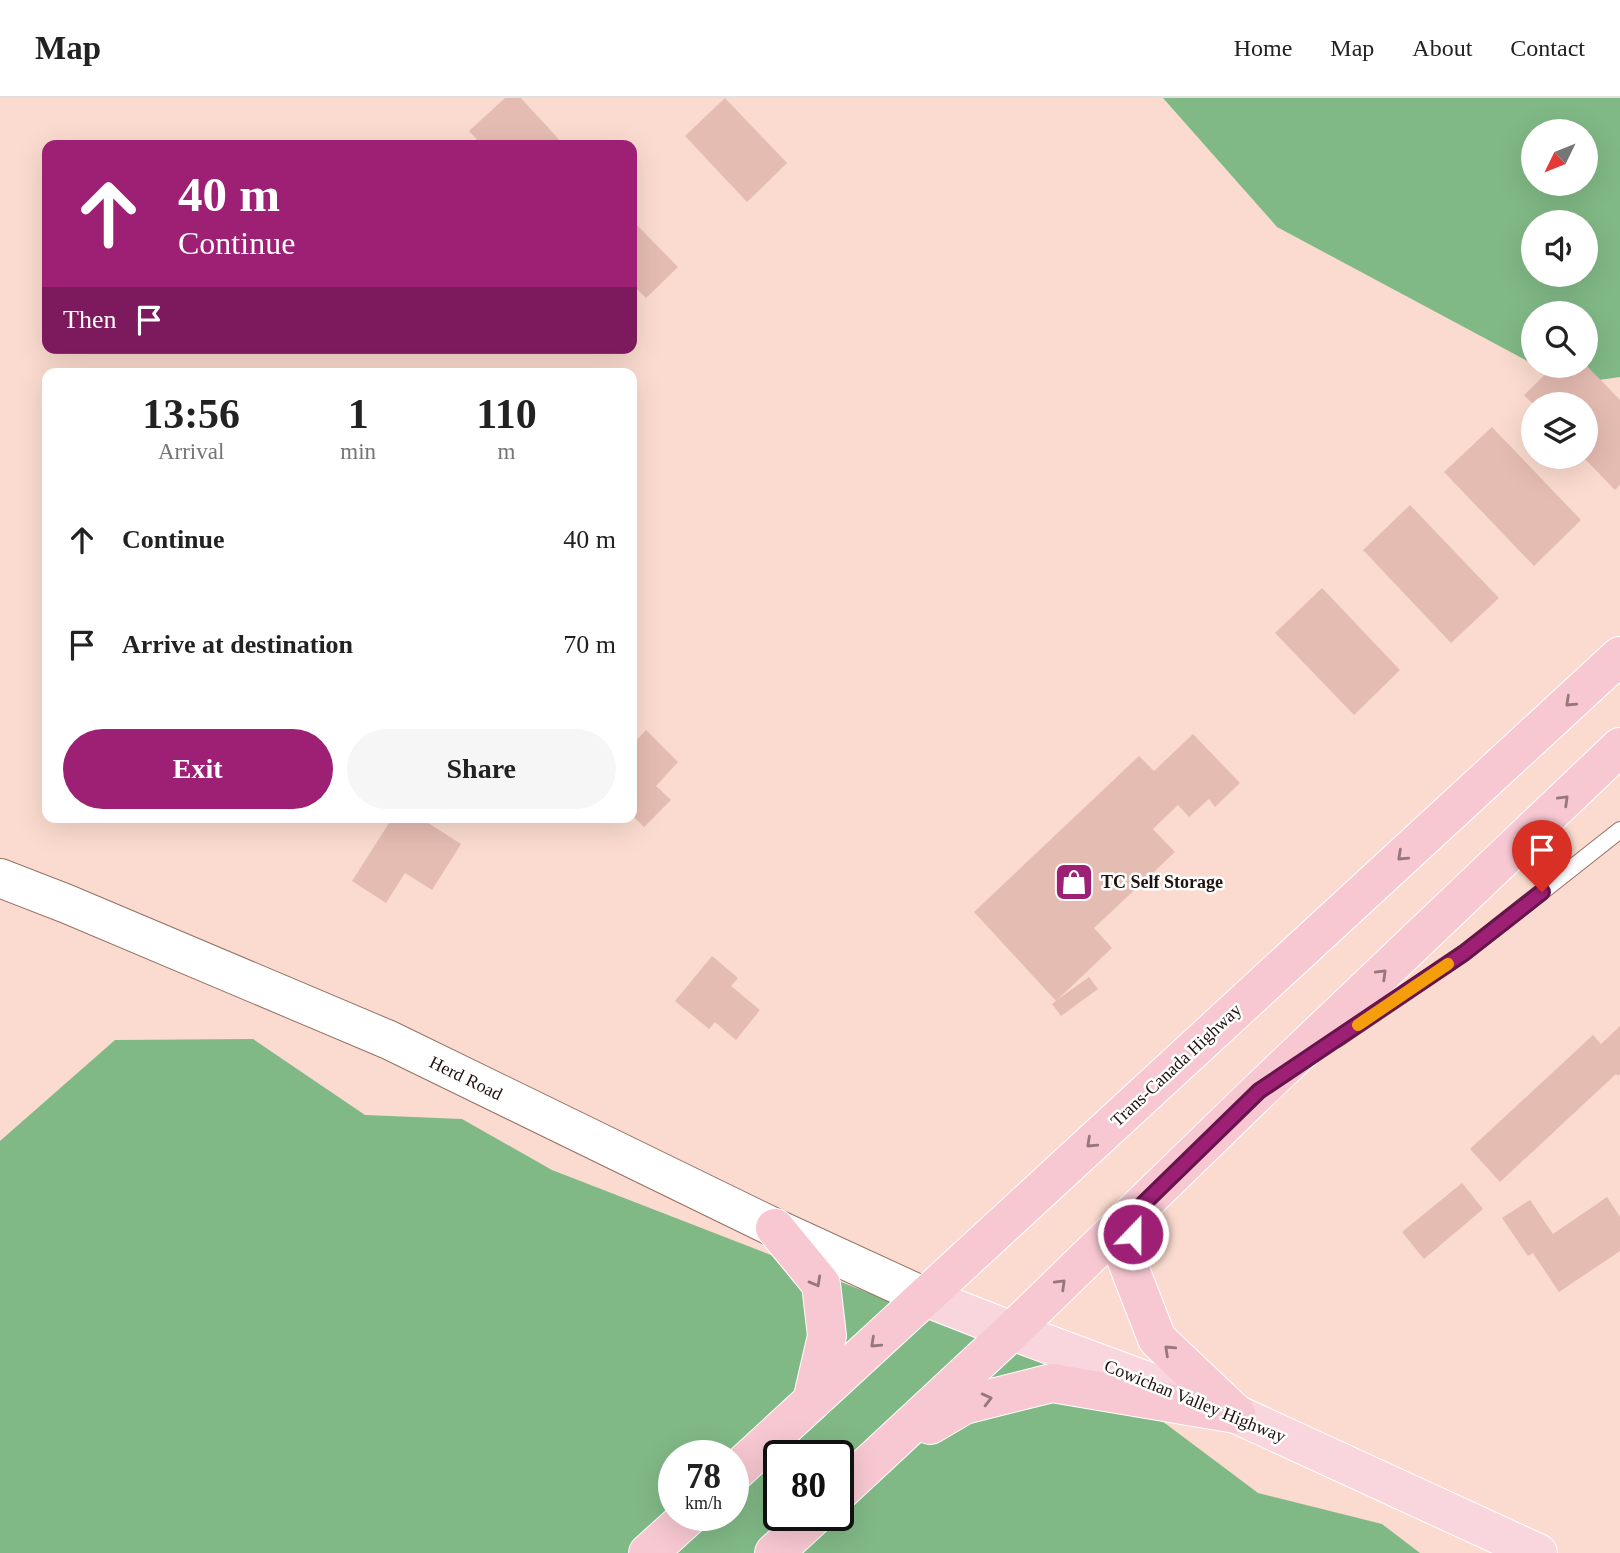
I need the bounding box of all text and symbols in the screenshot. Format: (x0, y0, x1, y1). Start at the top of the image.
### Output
text: Map (35, 30, 101, 66)
text: Home (1234, 35, 1292, 61)
text: Map (1330, 35, 1374, 61)
text: About (1412, 35, 1472, 61)
text: Contact (1510, 35, 1585, 61)
north arrow (1521, 119, 1598, 196)
map controls (1521, 119, 1598, 469)
text: 40 m (178, 167, 280, 222)
icon: ahead (63, 168, 154, 259)
button: sound (1521, 210, 1598, 287)
text: Continue (178, 225, 295, 261)
icon: arrive (130, 301, 168, 339)
button: search (1521, 301, 1598, 378)
text: Then (63, 305, 116, 334)
text: 13:56 (142, 391, 240, 437)
text: 1 (348, 391, 369, 437)
text: 110 (476, 391, 537, 437)
button: layers (1521, 392, 1598, 469)
text: Arrival (158, 439, 224, 464)
text: min (340, 439, 376, 464)
text: m (498, 439, 515, 464)
icon: ahead (63, 521, 101, 559)
text: Continue (122, 525, 225, 554)
text: 40 m (563, 525, 616, 554)
icon: arrive (63, 626, 101, 664)
text: Arrive at destination (122, 630, 353, 659)
text: 70 m (563, 630, 616, 659)
one-way arrow (1565, 694, 1578, 707)
button: Exit (63, 729, 333, 809)
button: Share (347, 729, 616, 809)
one-way arrow (1556, 795, 1569, 808)
pin (1512, 820, 1572, 892)
icon: arrive (1523, 831, 1561, 869)
one-way arrow (1397, 848, 1410, 861)
shop icon: TC Self Storage (1053, 861, 1095, 903)
place label: TC Self Storage (1101, 872, 1223, 892)
one-way arrow (1374, 969, 1387, 982)
street label: Trans-Canada Highway (1107, 999, 1245, 1131)
street label: Herd Road (426, 1052, 506, 1104)
one-way arrow (1086, 1135, 1099, 1148)
position arrow (1096, 1197, 1170, 1271)
one-way arrow (808, 1274, 821, 1287)
one-way arrow (1053, 1279, 1066, 1292)
one-way arrow (870, 1335, 883, 1347)
one-way arrow (1164, 1345, 1177, 1358)
street label: Cowichan Valley Highway (1101, 1355, 1289, 1447)
one-way arrow (981, 1393, 993, 1407)
speed limit sign: 80 (763, 1440, 854, 1531)
text: 78 (686, 1457, 721, 1496)
text: km/h (685, 1493, 722, 1513)

